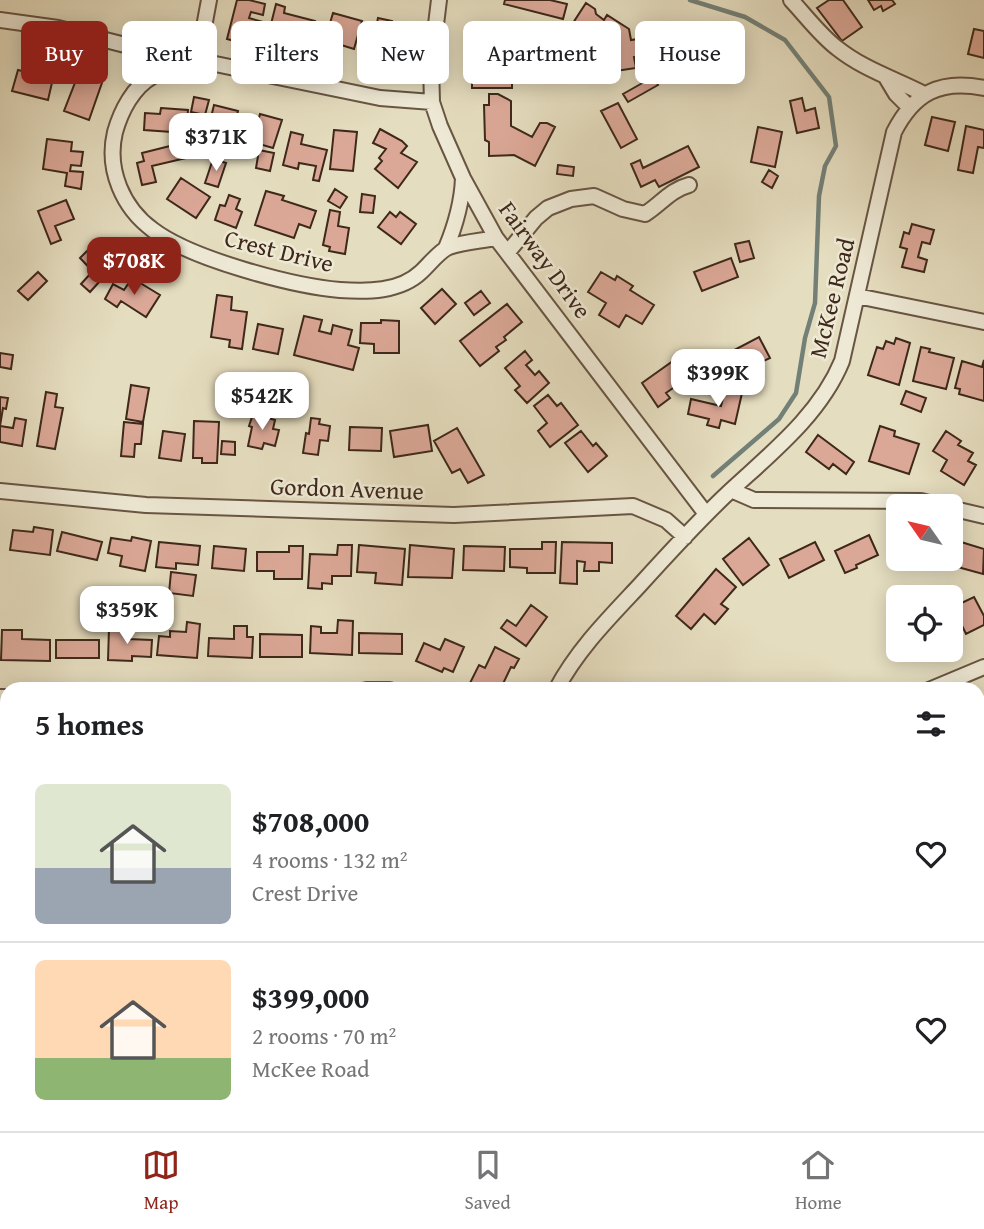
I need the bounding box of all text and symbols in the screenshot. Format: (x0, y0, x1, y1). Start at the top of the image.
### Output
chip: Buy (21, 21, 108, 84)
chip: Rent (122, 21, 217, 84)
chip: Filters (231, 21, 343, 84)
chip: New (357, 21, 449, 84)
chip: Apartment (463, 21, 621, 84)
chip: House (635, 21, 745, 84)
pin: $371K (167, 114, 265, 173)
text: $371K (185, 119, 247, 152)
street label: Fairway Drive (491, 194, 600, 326)
street label: Crest Drive (221, 220, 337, 281)
street label: McKee Road (800, 234, 863, 362)
pin: $708K (85, 238, 183, 297)
text: $708K (103, 243, 165, 276)
pin: $399K (669, 350, 767, 409)
text: $399K (687, 355, 749, 388)
pin: $542K (213, 372, 311, 432)
text: $542K (231, 378, 293, 411)
street label: Gordon Avenue (270, 468, 424, 509)
north arrow (886, 494, 962, 570)
map controls (886, 494, 963, 662)
button: locate (886, 585, 963, 662)
pin: $359K (78, 586, 176, 646)
text: $359K (96, 592, 158, 625)
text: 5 homes (35, 702, 144, 746)
icon: filters (912, 705, 950, 743)
text: $708,000 (252, 799, 369, 843)
icon: home (91, 812, 175, 896)
icon: heart (912, 835, 950, 873)
text: 4 rooms · 132 m² (252, 843, 407, 876)
text: Crest Drive (252, 876, 358, 909)
text: $399,000 (252, 975, 369, 1019)
icon: home (91, 988, 175, 1072)
icon: heart (912, 1011, 950, 1049)
text: 2 rooms · 70 m² (252, 1019, 396, 1052)
text: McKee Road (252, 1052, 369, 1085)
tab: Map (142, 1146, 180, 1216)
tab: Saved (465, 1146, 511, 1216)
tab: Home (795, 1146, 842, 1216)

